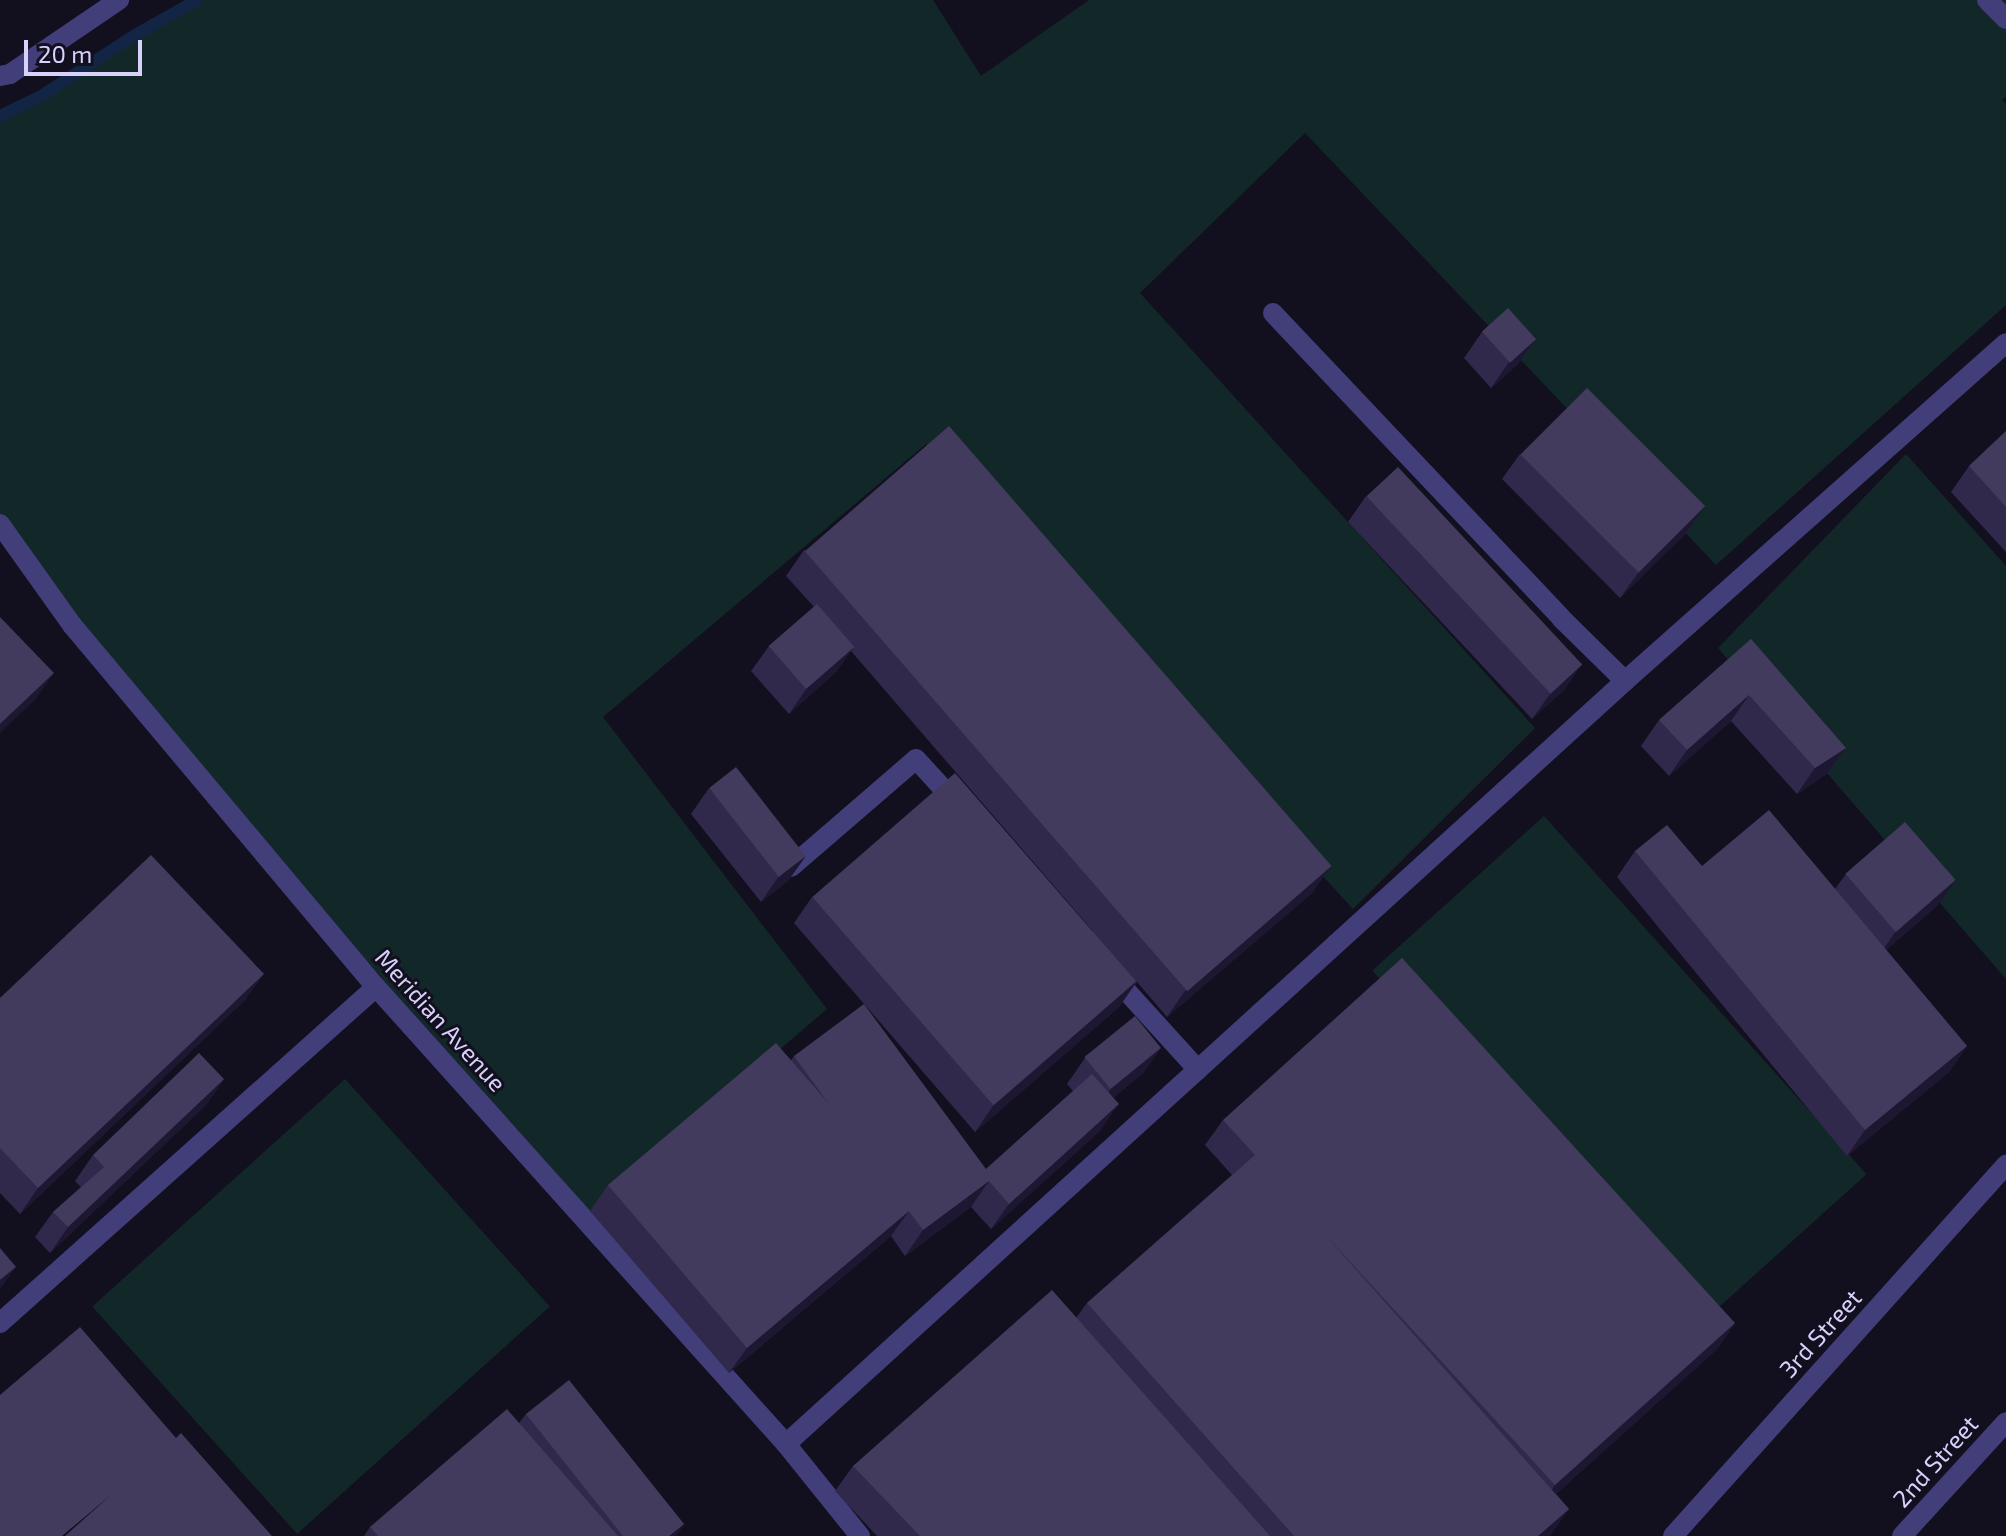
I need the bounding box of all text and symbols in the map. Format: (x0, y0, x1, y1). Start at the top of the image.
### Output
scale bar (28, 24, 146, 74)
text: 20 m (38, 39, 92, 68)
street label: Meridian Avenue (369, 943, 513, 1097)
street label: 3rd Street (1773, 1283, 1867, 1383)
street label: 2nd Street (1886, 1409, 1984, 1513)

